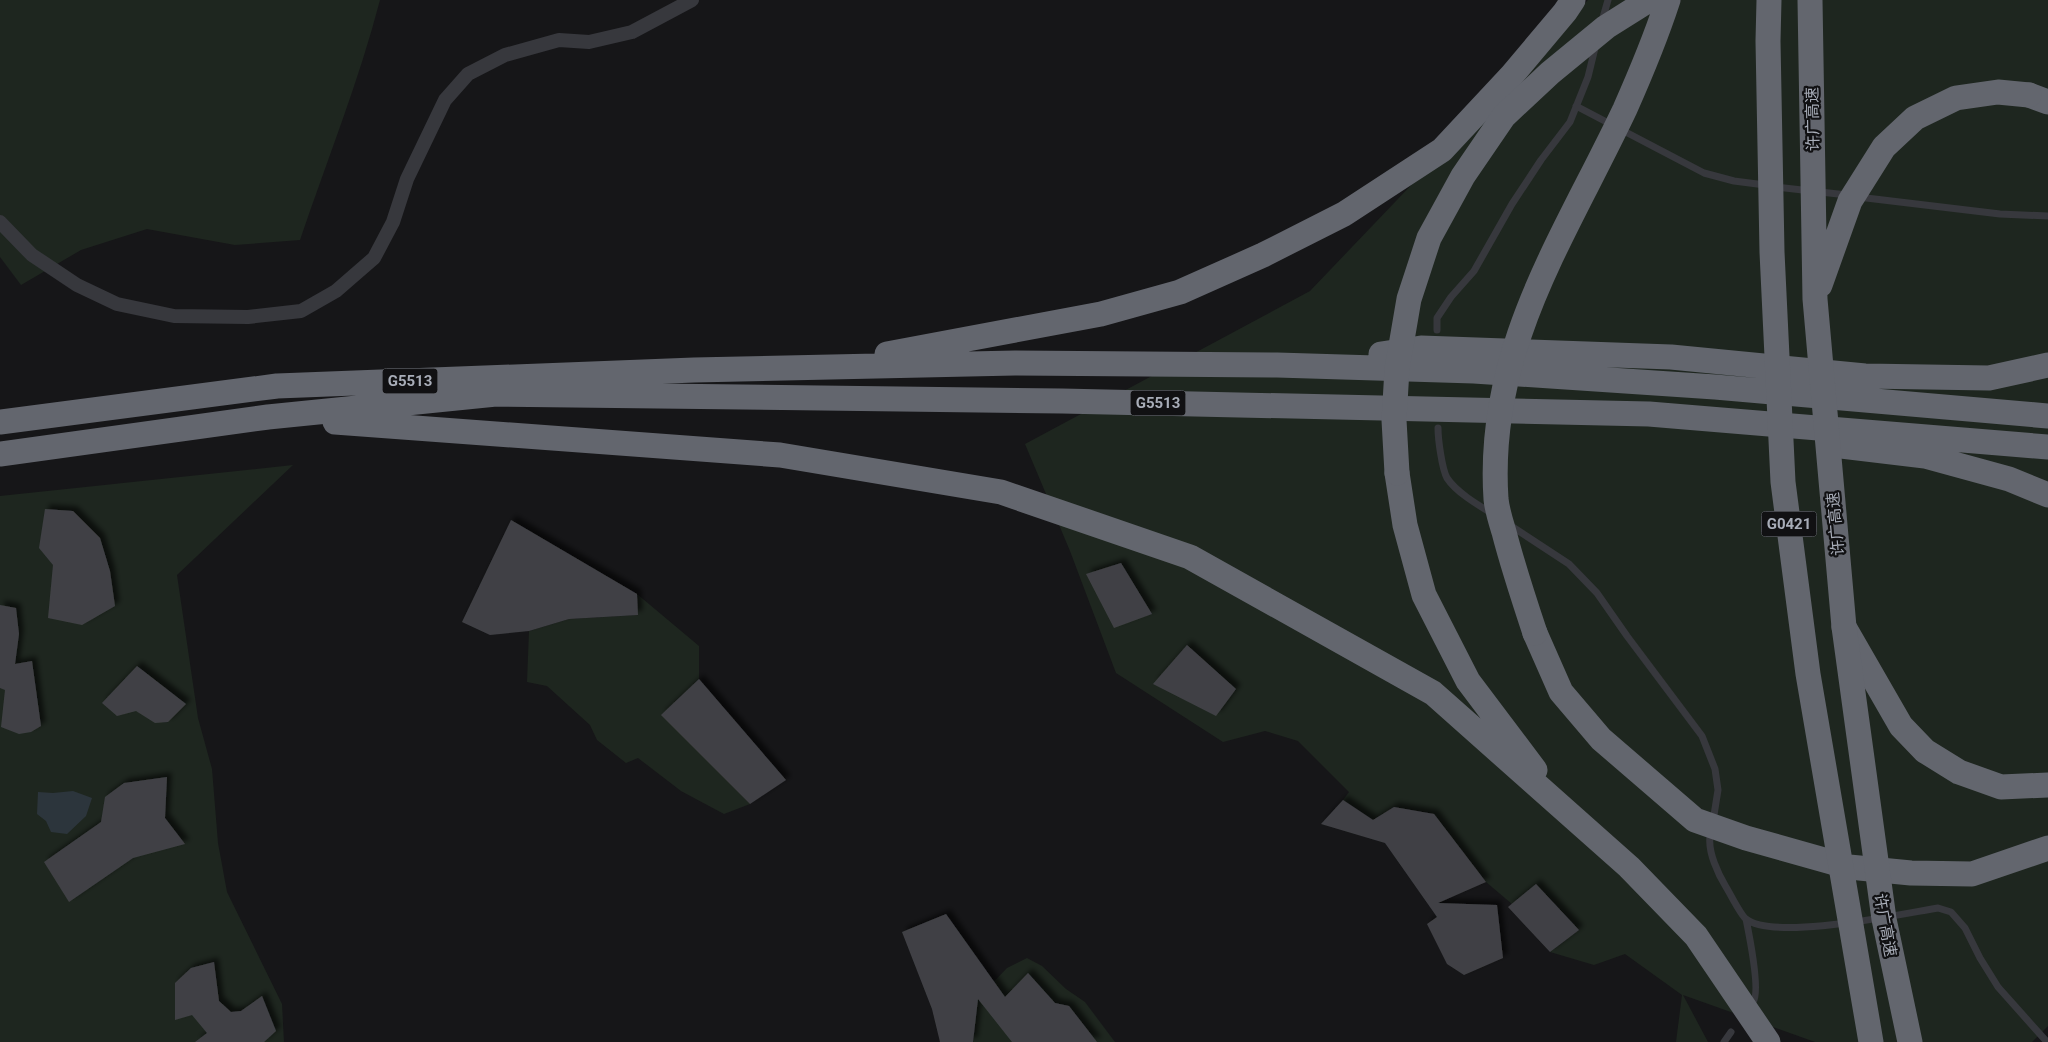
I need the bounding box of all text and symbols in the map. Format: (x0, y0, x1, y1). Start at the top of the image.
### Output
street label: 许广高速 (1802, 87, 1823, 151)
road number: G5513 (382, 368, 438, 394)
road number: G5513 (1130, 390, 1186, 416)
street label: 许广高速 (1823, 491, 1848, 557)
road number: G0421 (1762, 512, 1816, 536)
street label: 许广高速 (1871, 892, 1900, 958)

